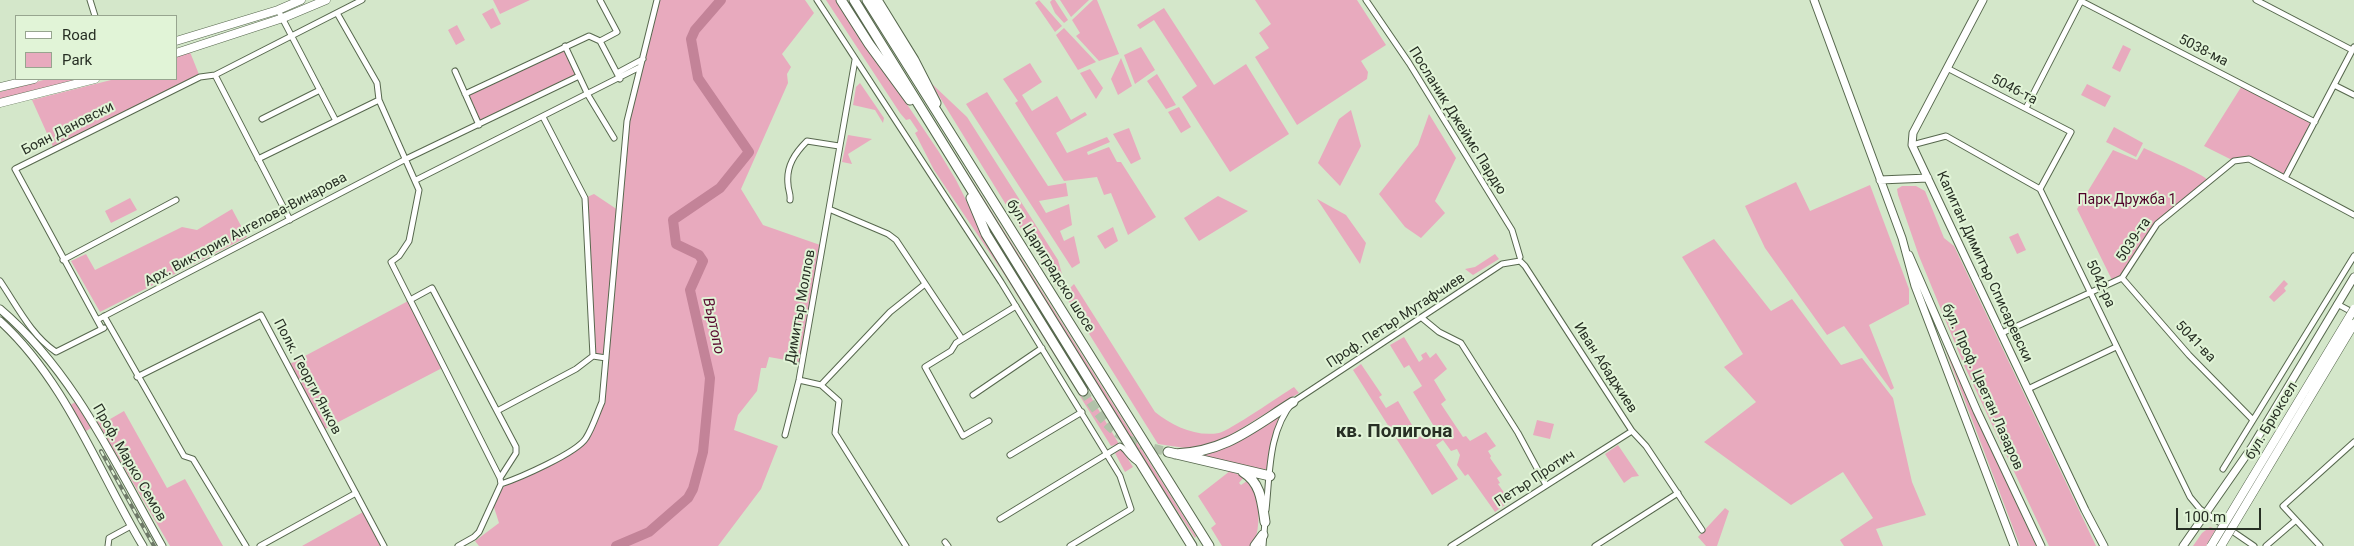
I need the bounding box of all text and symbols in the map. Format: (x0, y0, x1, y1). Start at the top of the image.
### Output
legend (15, 15, 178, 80)
text: Road (62, 26, 96, 44)
street label: 5038-ма (2175, 31, 2231, 71)
street label: Посланик Джеймс Пардю (1405, 44, 1509, 198)
text: Park (62, 51, 92, 69)
street label: 5046-та (1988, 71, 2040, 109)
street label: Боян Дановски (19, 99, 117, 159)
street label: Арх. Виктория Ангелова-Винарова (142, 169, 350, 291)
street label: Капитан Димитър Списаревски (1932, 169, 2036, 365)
park label: Парк Дружба 1 (2078, 192, 2176, 208)
street label: бул. Цариградско шосе (1002, 197, 1098, 335)
street label: 5039-та (2113, 215, 2155, 265)
street label: Димитър Моллов (783, 248, 819, 366)
street label: 5042-ра (2082, 257, 2118, 311)
street label: Проф. Петър Мутафчиев (1324, 270, 1468, 372)
water label: Въртопо (698, 296, 728, 356)
street label: бул. Проф. Цветан Лазаров (1938, 301, 2026, 473)
street label: Полк. Георги Янков (269, 316, 345, 438)
street label: 5041-ва (2171, 318, 2219, 366)
street label: Иван Абаджиев (1570, 320, 1640, 416)
street label: бул. Брюксел (2242, 379, 2302, 463)
street label: Проф. Марко Семов (89, 401, 169, 525)
district label: кв. Полигона (1336, 421, 1452, 443)
street label: Петър Протич (1492, 447, 1578, 511)
scale bar (2179, 498, 2264, 530)
text: 100 m (2184, 508, 2226, 526)

